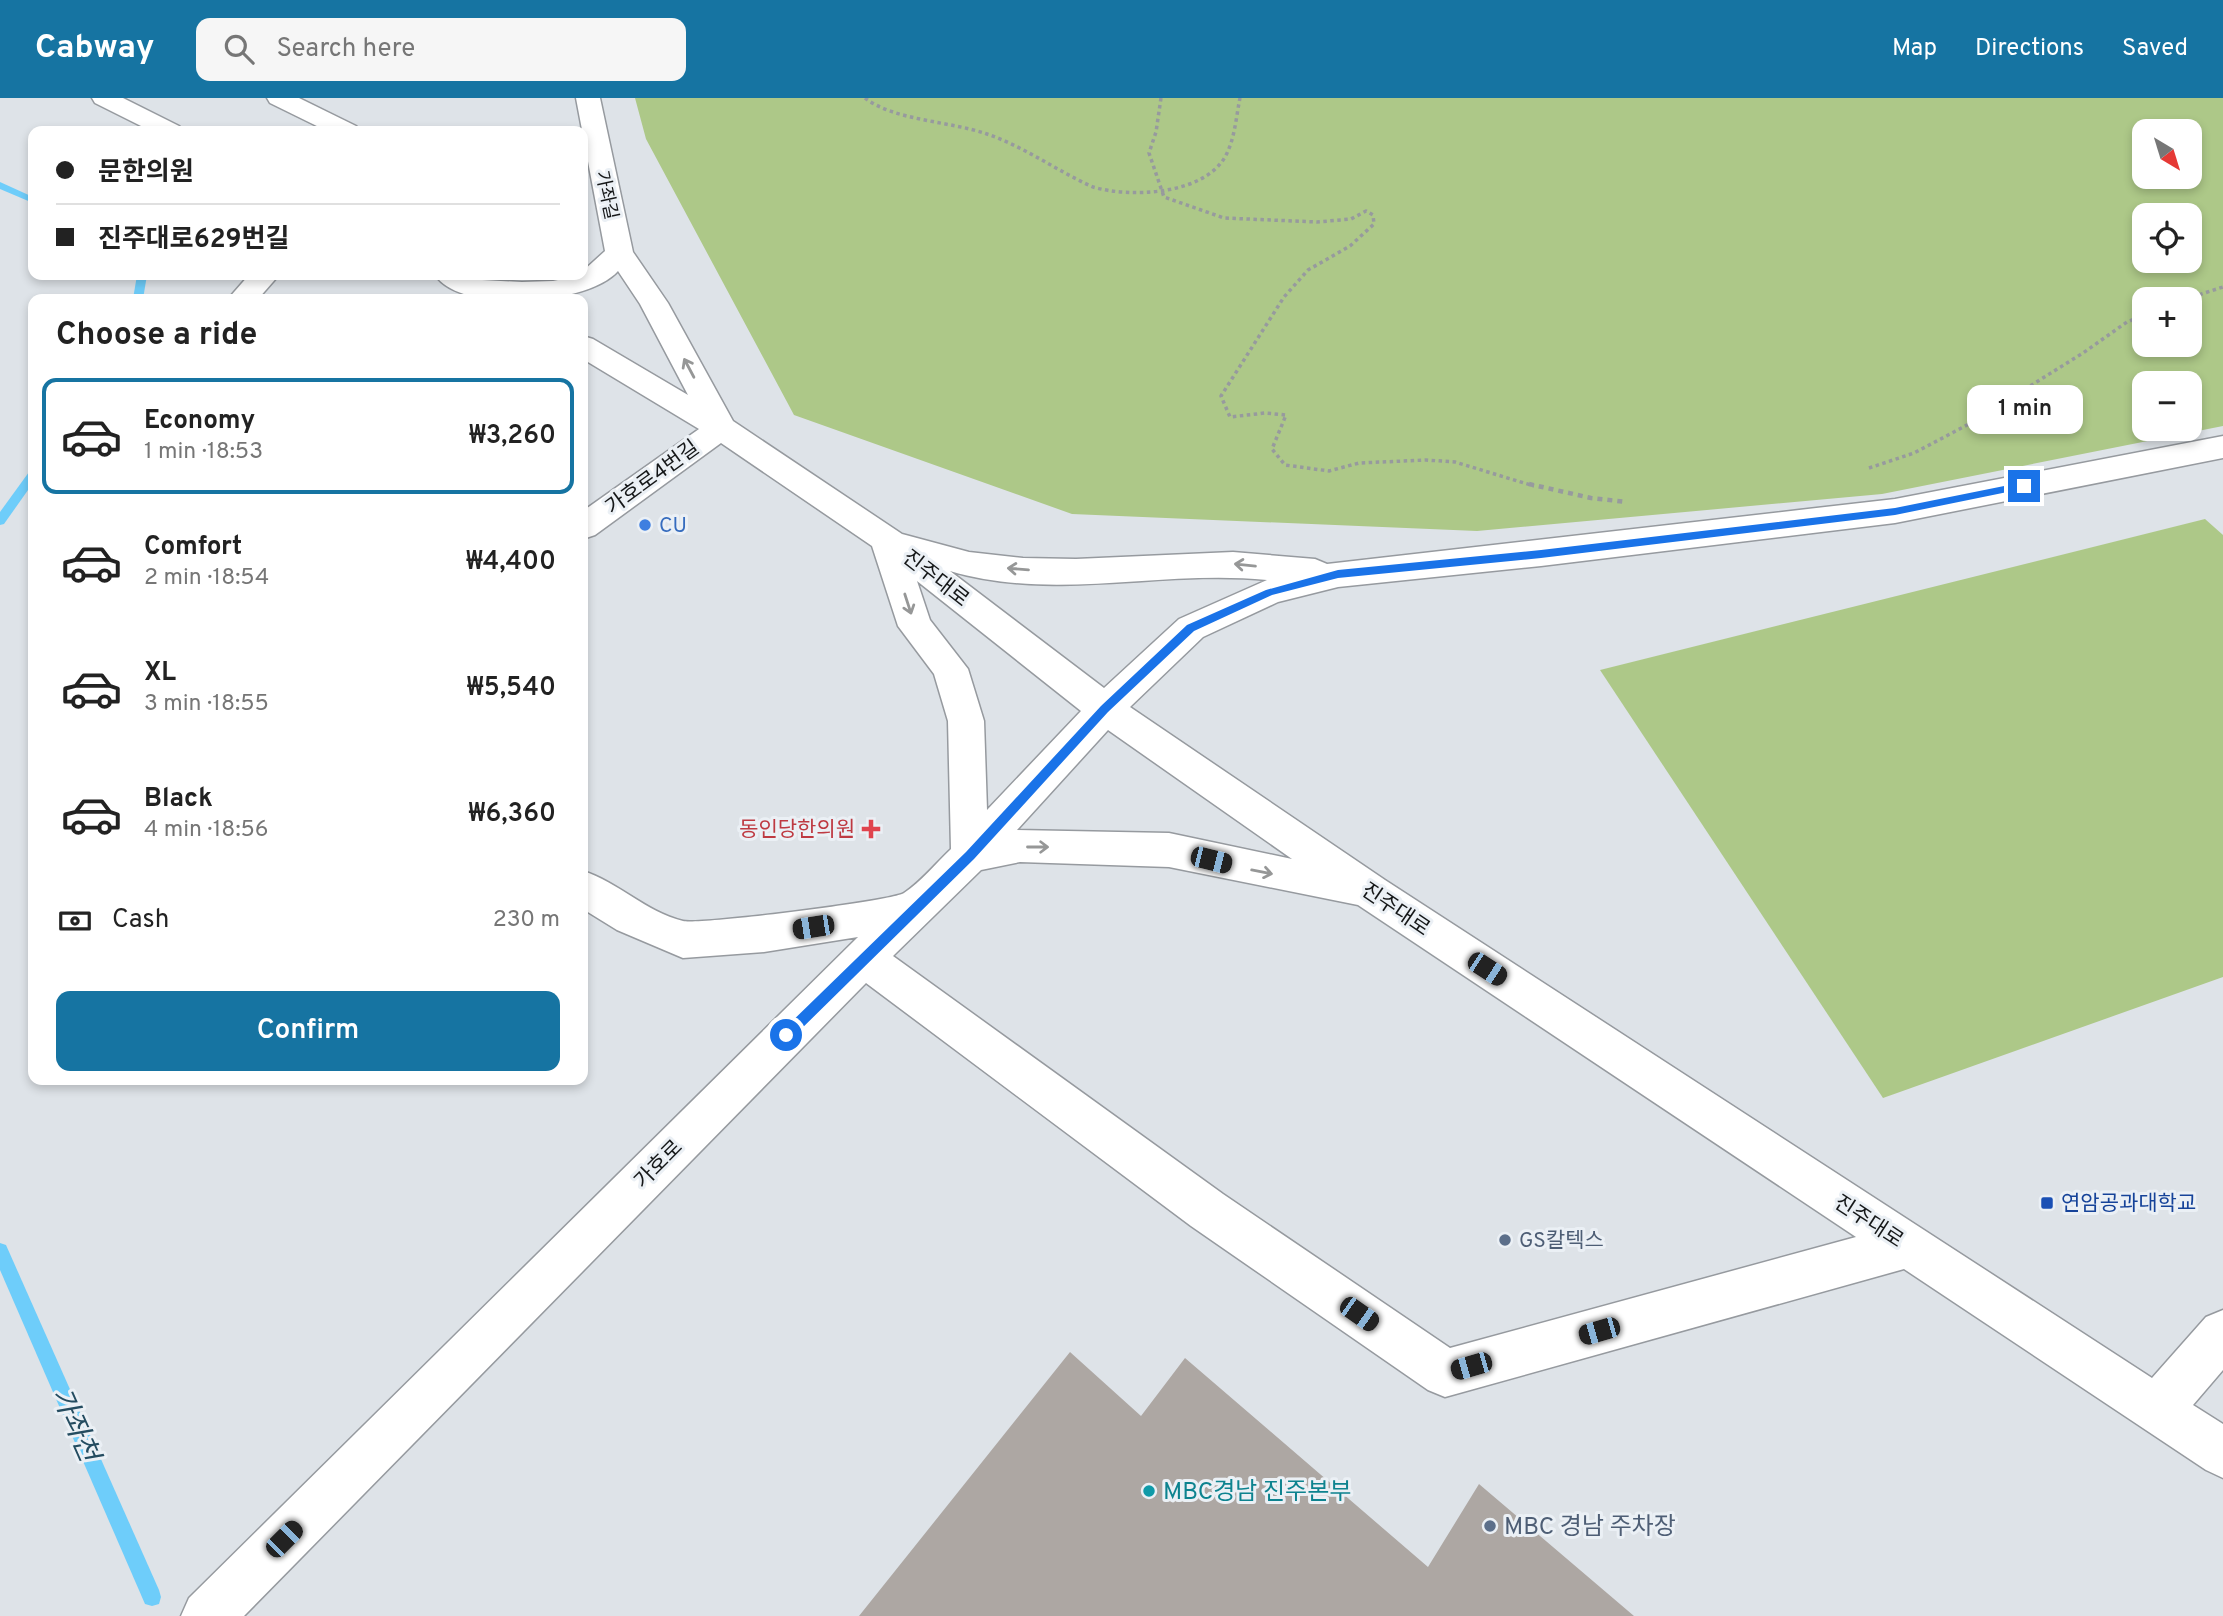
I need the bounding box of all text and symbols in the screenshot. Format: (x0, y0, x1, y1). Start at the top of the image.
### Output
search box (196, 18, 686, 81)
text: Cabway (35, 28, 154, 70)
icon: search (220, 30, 258, 68)
text: Search here (276, 33, 415, 66)
text: Map (1892, 34, 1937, 64)
text: Directions (1975, 34, 2084, 64)
text: Saved (2122, 34, 2188, 64)
north arrow (2132, 119, 2202, 189)
map controls (2132, 119, 2202, 441)
text: 문한의원 (98, 157, 194, 190)
street label: 가좌길 (589, 169, 622, 222)
button: locate (2132, 203, 2202, 273)
text: 진주대로629번길 (98, 224, 289, 257)
button: + (2132, 287, 2202, 357)
text: Choose a ride (56, 316, 257, 356)
one-way arrow (682, 358, 695, 379)
button: − (2132, 371, 2202, 441)
callout: 1 min (1966, 384, 2082, 434)
text: 1 min (1998, 395, 2052, 424)
icon: car (60, 405, 123, 468)
text: Economy (144, 405, 255, 438)
text: ₩3,260 (469, 420, 556, 453)
street label: 가호로4번길 (601, 435, 705, 521)
text: 1 min · 18:53 (144, 438, 263, 467)
route end (2008, 470, 2040, 502)
place label: CU (659, 513, 687, 540)
marker: CU (637, 517, 653, 533)
icon: car (60, 531, 123, 594)
text: Comfort (144, 531, 242, 564)
street label: 진주대로 (896, 545, 974, 614)
text: ₩4,400 (466, 546, 556, 579)
one-way arrow (1235, 558, 1257, 571)
one-way arrow (1008, 562, 1030, 575)
text: 2 min · 18:54 (144, 564, 269, 593)
one-way arrow (903, 592, 915, 614)
icon: car (60, 657, 123, 720)
text: XL (144, 657, 176, 690)
text: ₩5,540 (467, 672, 556, 705)
text: 3 min · 18:55 (144, 690, 269, 719)
icon: car (60, 783, 123, 846)
text: Black (144, 783, 213, 816)
text: ₩6,360 (469, 798, 556, 831)
text: 4 min · 18:56 (144, 816, 269, 845)
place label: 동인당한의원 (739, 817, 855, 844)
marker: 동인당한의원 (861, 819, 881, 839)
one-way arrow (1026, 840, 1049, 854)
car (1189, 845, 1234, 875)
one-way arrow (1251, 865, 1273, 879)
street label: 진주대로 (1356, 877, 1435, 943)
icon: cash (56, 902, 94, 940)
text: Cash (112, 904, 169, 937)
text: 230 m (493, 906, 560, 935)
car (791, 913, 836, 941)
car (1464, 949, 1511, 989)
button: Confirm (56, 991, 560, 1071)
route start (770, 1019, 802, 1051)
street label: 가호로 (629, 1135, 689, 1195)
street label: 진주대로 (1828, 1190, 1908, 1255)
place label: 연암공과대학교 (2061, 1191, 2196, 1218)
marker: 연암공과대학교 (2039, 1195, 2055, 1211)
place label: GS칼텍스 (1519, 1228, 1604, 1255)
marker: GS칼텍스 (1497, 1232, 1513, 1248)
car (1336, 1293, 1383, 1335)
car (1576, 1315, 1623, 1347)
car (1448, 1350, 1495, 1382)
water label: 가좌천 (41, 1383, 107, 1471)
place label: MBC경남 진주본부 (1163, 1478, 1351, 1508)
marker: MBC경남 진주본부 (1141, 1483, 1157, 1499)
place label: MBC 경남 주차장 (1504, 1513, 1676, 1543)
car (262, 1517, 307, 1561)
marker: MBC 경남 주차장 (1482, 1518, 1498, 1534)

